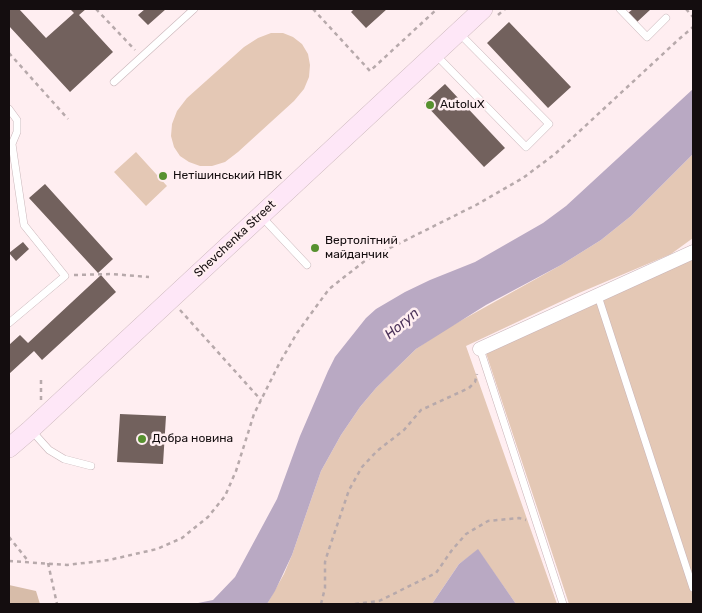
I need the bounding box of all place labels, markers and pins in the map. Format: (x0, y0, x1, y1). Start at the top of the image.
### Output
place label: AutoluX (440, 98, 485, 112)
marker: AutoluX (424, 99, 436, 111)
place label: Нетішинський НВК (173, 169, 282, 183)
marker: Нетішинський НВК (157, 170, 169, 182)
place label: Вертолітний майданчик (325, 234, 398, 262)
marker: Вертолітний майданчик (309, 242, 321, 254)
place label: Добра новина (152, 432, 233, 446)
marker: Добра новина (136, 433, 148, 445)

